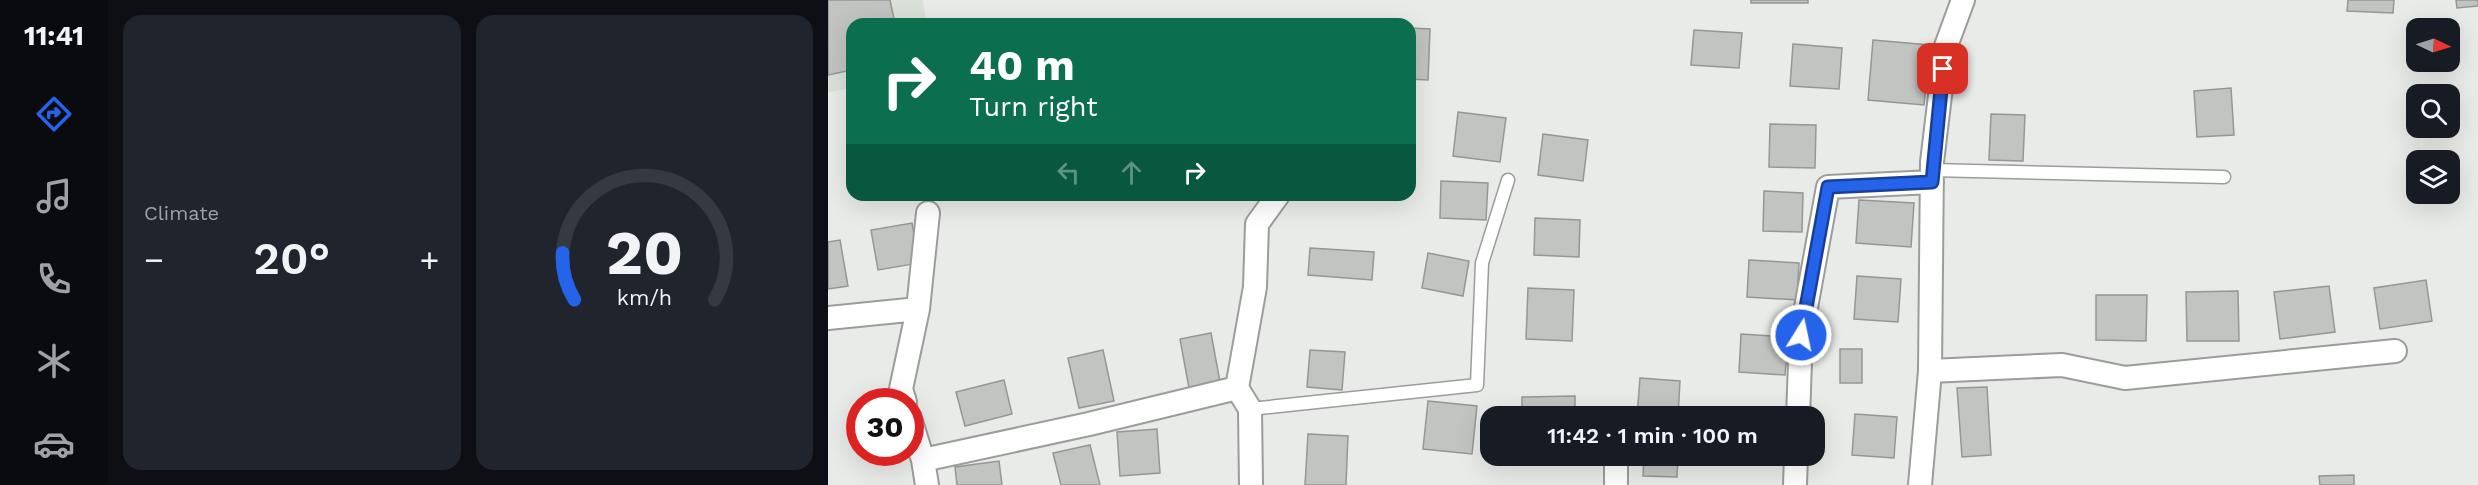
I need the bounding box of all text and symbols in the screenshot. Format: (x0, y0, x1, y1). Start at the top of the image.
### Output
north arrow (2406, 18, 2460, 72)
map controls (2406, 18, 2460, 204)
text: 11:41 (24, 20, 84, 52)
text: 40 m (969, 41, 1075, 90)
icon: right (870, 42, 948, 120)
pin (1917, 43, 1968, 94)
icon: arrive (1926, 52, 1959, 85)
button: search (2406, 84, 2460, 138)
text: Turn right (969, 91, 1098, 123)
icon: directions (33, 93, 75, 135)
button: layers (2406, 150, 2460, 204)
icon: left (1052, 156, 1085, 189)
icon: ahead (1115, 156, 1148, 189)
icon: right (1178, 156, 1211, 189)
icon: music (33, 175, 75, 217)
text: Climate (144, 201, 219, 225)
text: 20 (606, 216, 683, 289)
text: 20° (253, 232, 330, 285)
text: − (144, 240, 164, 279)
text: + (420, 240, 440, 279)
icon: phone (33, 258, 75, 300)
text: km/h (617, 285, 672, 310)
position arrow (1769, 303, 1833, 367)
icon: climate (33, 340, 75, 382)
speed limit sign: 30 (846, 388, 924, 466)
icon: car (33, 423, 75, 465)
text: 11:42 · 1 min · 100 m (1547, 423, 1758, 448)

